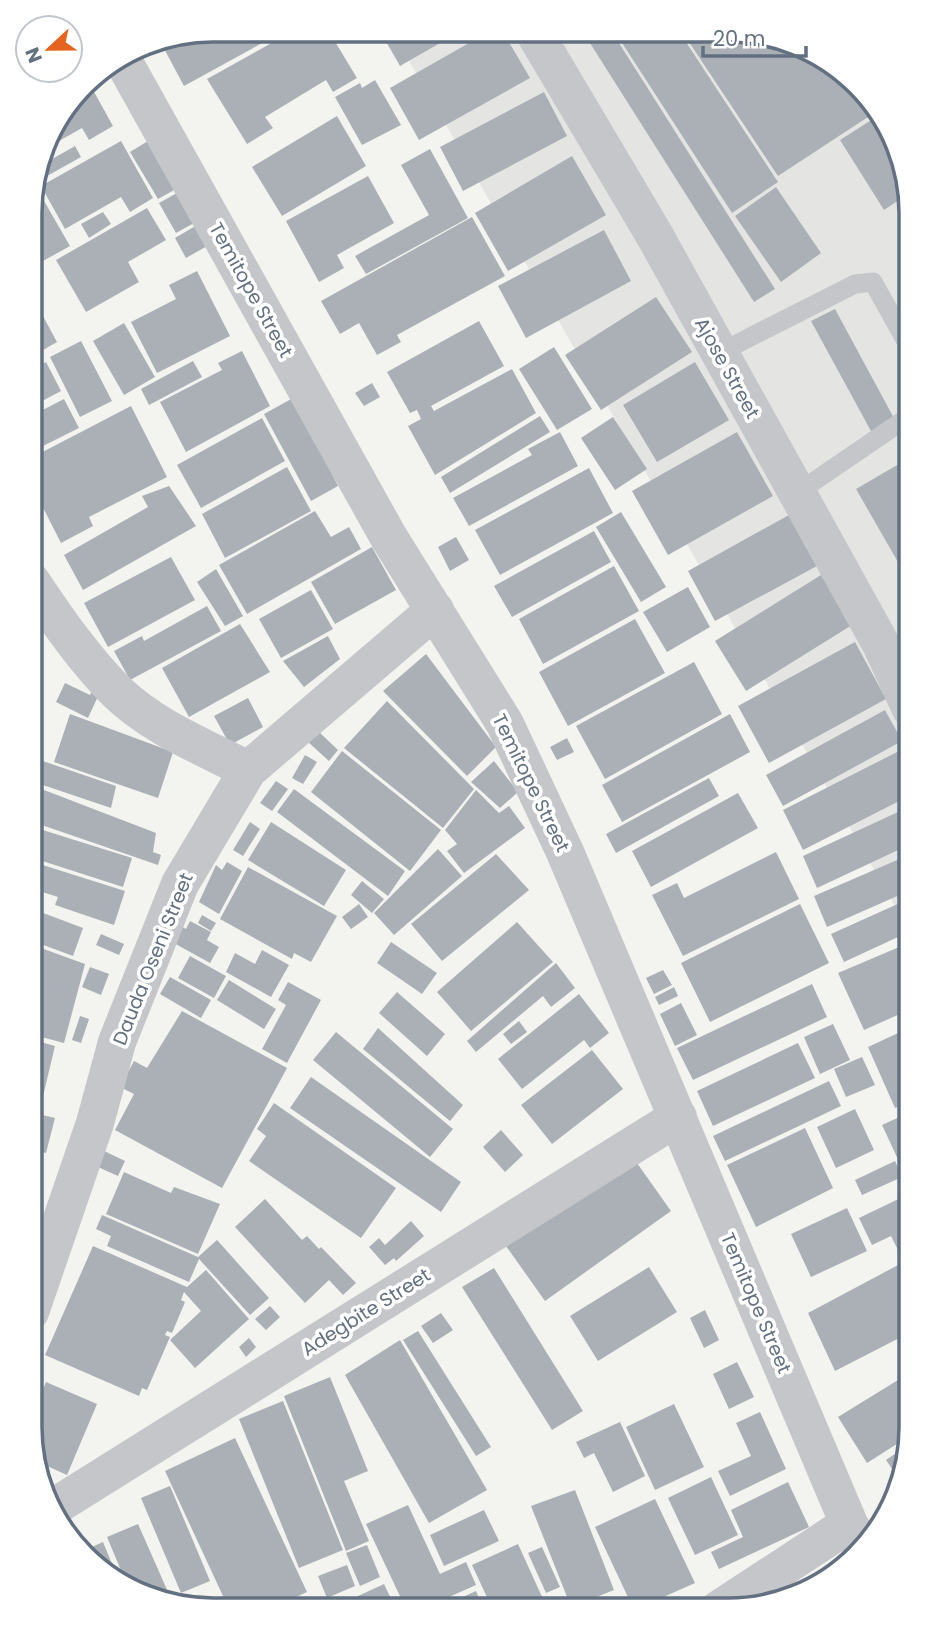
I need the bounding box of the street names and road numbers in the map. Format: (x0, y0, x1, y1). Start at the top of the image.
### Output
street label: Temitope Street (203, 218, 299, 363)
street label: Ajose Street (688, 312, 766, 424)
street label: Temitope Street (486, 709, 576, 857)
street label: Dauda Oseni Street (106, 869, 200, 1049)
street label: Temitope Street (714, 1228, 798, 1378)
street label: Adegbite Street (296, 1262, 436, 1362)

